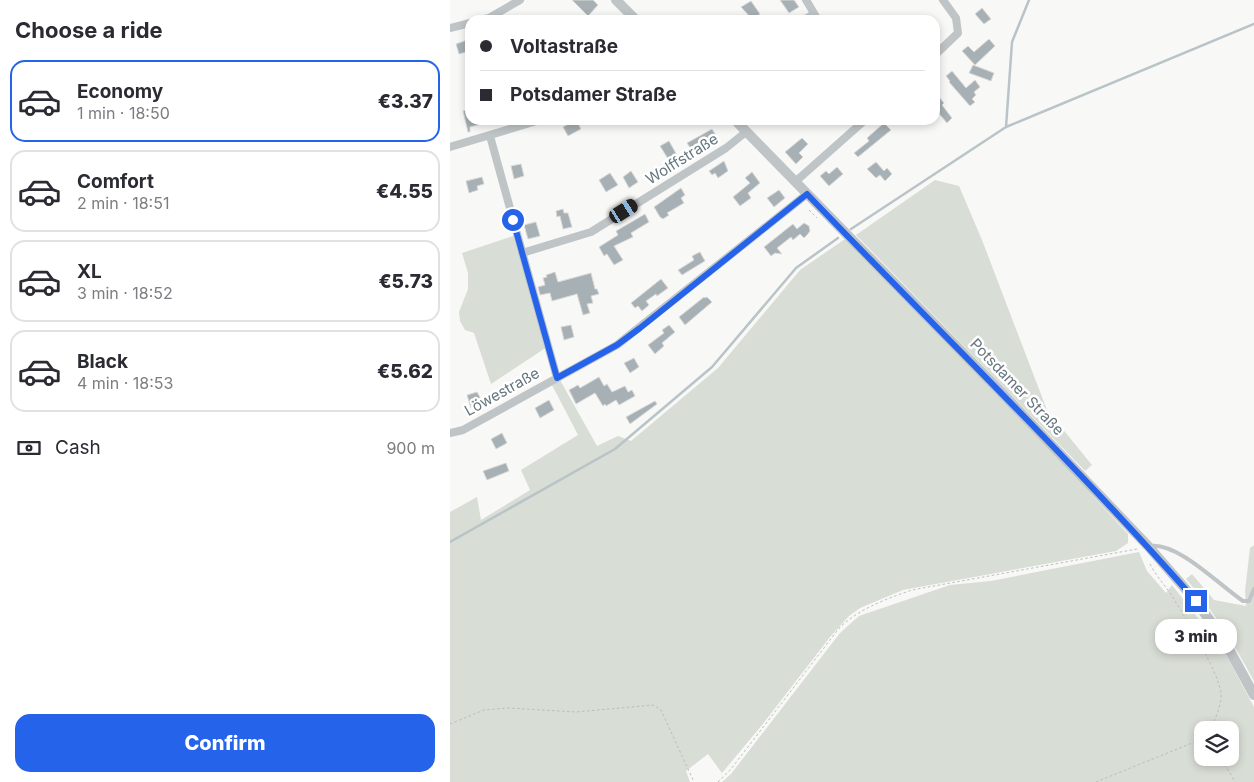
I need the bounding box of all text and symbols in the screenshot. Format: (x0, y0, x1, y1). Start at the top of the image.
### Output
text: Choose a ride (15, 17, 163, 43)
text: Voltastraße (510, 35, 618, 58)
icon: car (17, 79, 62, 124)
text: Economy (77, 80, 163, 103)
text: Potsdamer Straße (510, 83, 677, 106)
text: €3.37 (378, 90, 433, 113)
text: 1 min · 18:50 (77, 103, 170, 123)
street label: Wolffstraße (642, 129, 721, 188)
icon: car (17, 169, 62, 214)
text: Comfort (77, 170, 154, 193)
text: €4.55 (376, 180, 433, 203)
text: 2 min · 18:51 (77, 193, 169, 213)
car (607, 197, 640, 225)
route start (502, 209, 524, 231)
icon: car (17, 259, 62, 304)
text: XL (77, 260, 102, 283)
text: €5.73 (378, 270, 433, 293)
text: 3 min · 18:52 (77, 283, 173, 303)
street label: Potsdamer Straße (966, 334, 1068, 439)
icon: car (17, 349, 62, 394)
text: Black (77, 350, 128, 373)
text: €5.62 (377, 360, 433, 383)
street label: Löwestraße (461, 363, 543, 420)
text: 4 min · 18:53 (77, 373, 173, 393)
icon: cash (15, 434, 43, 462)
text: Cash (55, 436, 101, 459)
text: 900 m (386, 438, 435, 458)
route end (1185, 590, 1207, 612)
callout: 3 min (1155, 618, 1237, 654)
text: 3 min (1174, 626, 1218, 646)
button: Confirm (15, 714, 435, 772)
map controls (1194, 721, 1239, 766)
button: layers (1194, 721, 1239, 766)

